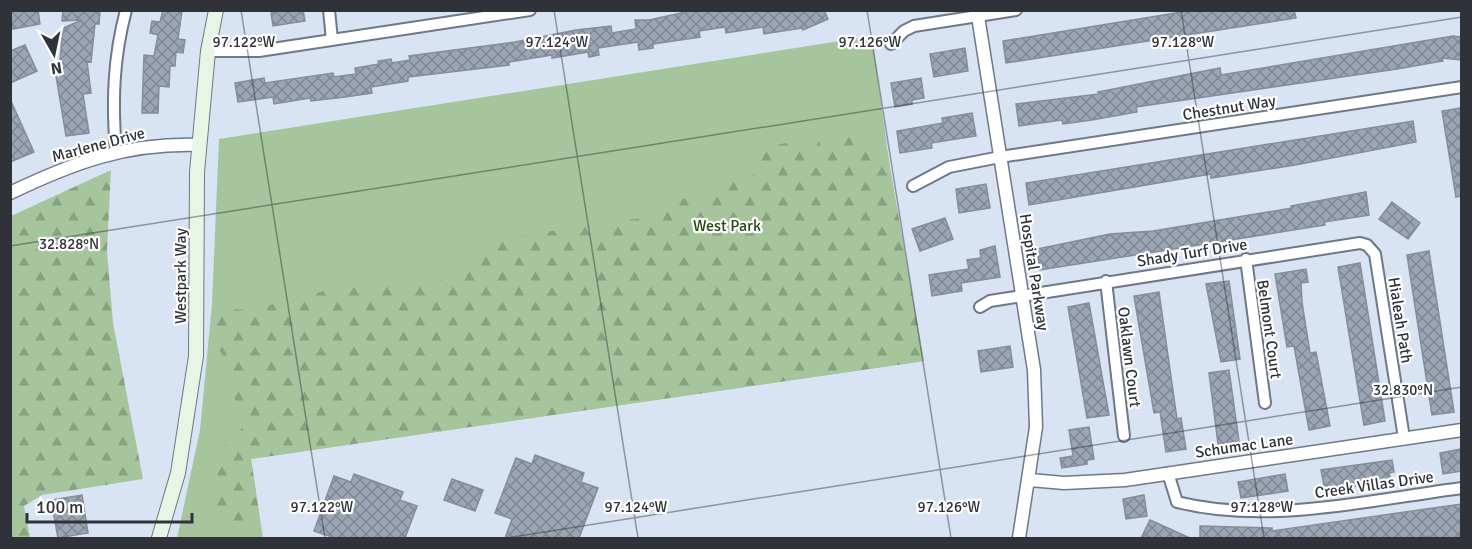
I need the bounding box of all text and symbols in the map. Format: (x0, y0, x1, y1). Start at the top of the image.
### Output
north arrow (24, 24, 84, 84)
text: 97.122°W (213, 33, 276, 51)
text: 97.124°W (526, 33, 589, 51)
text: 97.126°W (839, 33, 902, 51)
text: 97.128°W (1152, 33, 1215, 51)
text: N (49, 57, 63, 79)
street label: Chestnut Way (1181, 91, 1278, 125)
street label: Marlene Drive (50, 123, 147, 167)
street label: Hospital Parkway (1015, 212, 1053, 333)
park label: West Park (693, 216, 761, 236)
street label: Westpark Way (171, 227, 191, 324)
street label: Shady Turf Drive (1136, 234, 1249, 272)
text: 32.828°N (39, 235, 99, 253)
street label: Hialeah Path (1383, 276, 1417, 365)
street label: Belmont Court (1252, 278, 1286, 380)
street label: Oaklawn Court (1113, 306, 1145, 409)
text: 32.830°N (1373, 381, 1433, 399)
street label: Schumac Lane (1194, 429, 1294, 463)
street label: Creek Villas Drive (1313, 467, 1435, 503)
scale bar (27, 486, 192, 524)
text: 100 m (36, 496, 83, 518)
text: 97.122°W (291, 498, 354, 516)
text: 97.124°W (605, 498, 668, 516)
text: 97.126°W (918, 498, 981, 516)
text: 97.128°W (1231, 498, 1294, 516)

